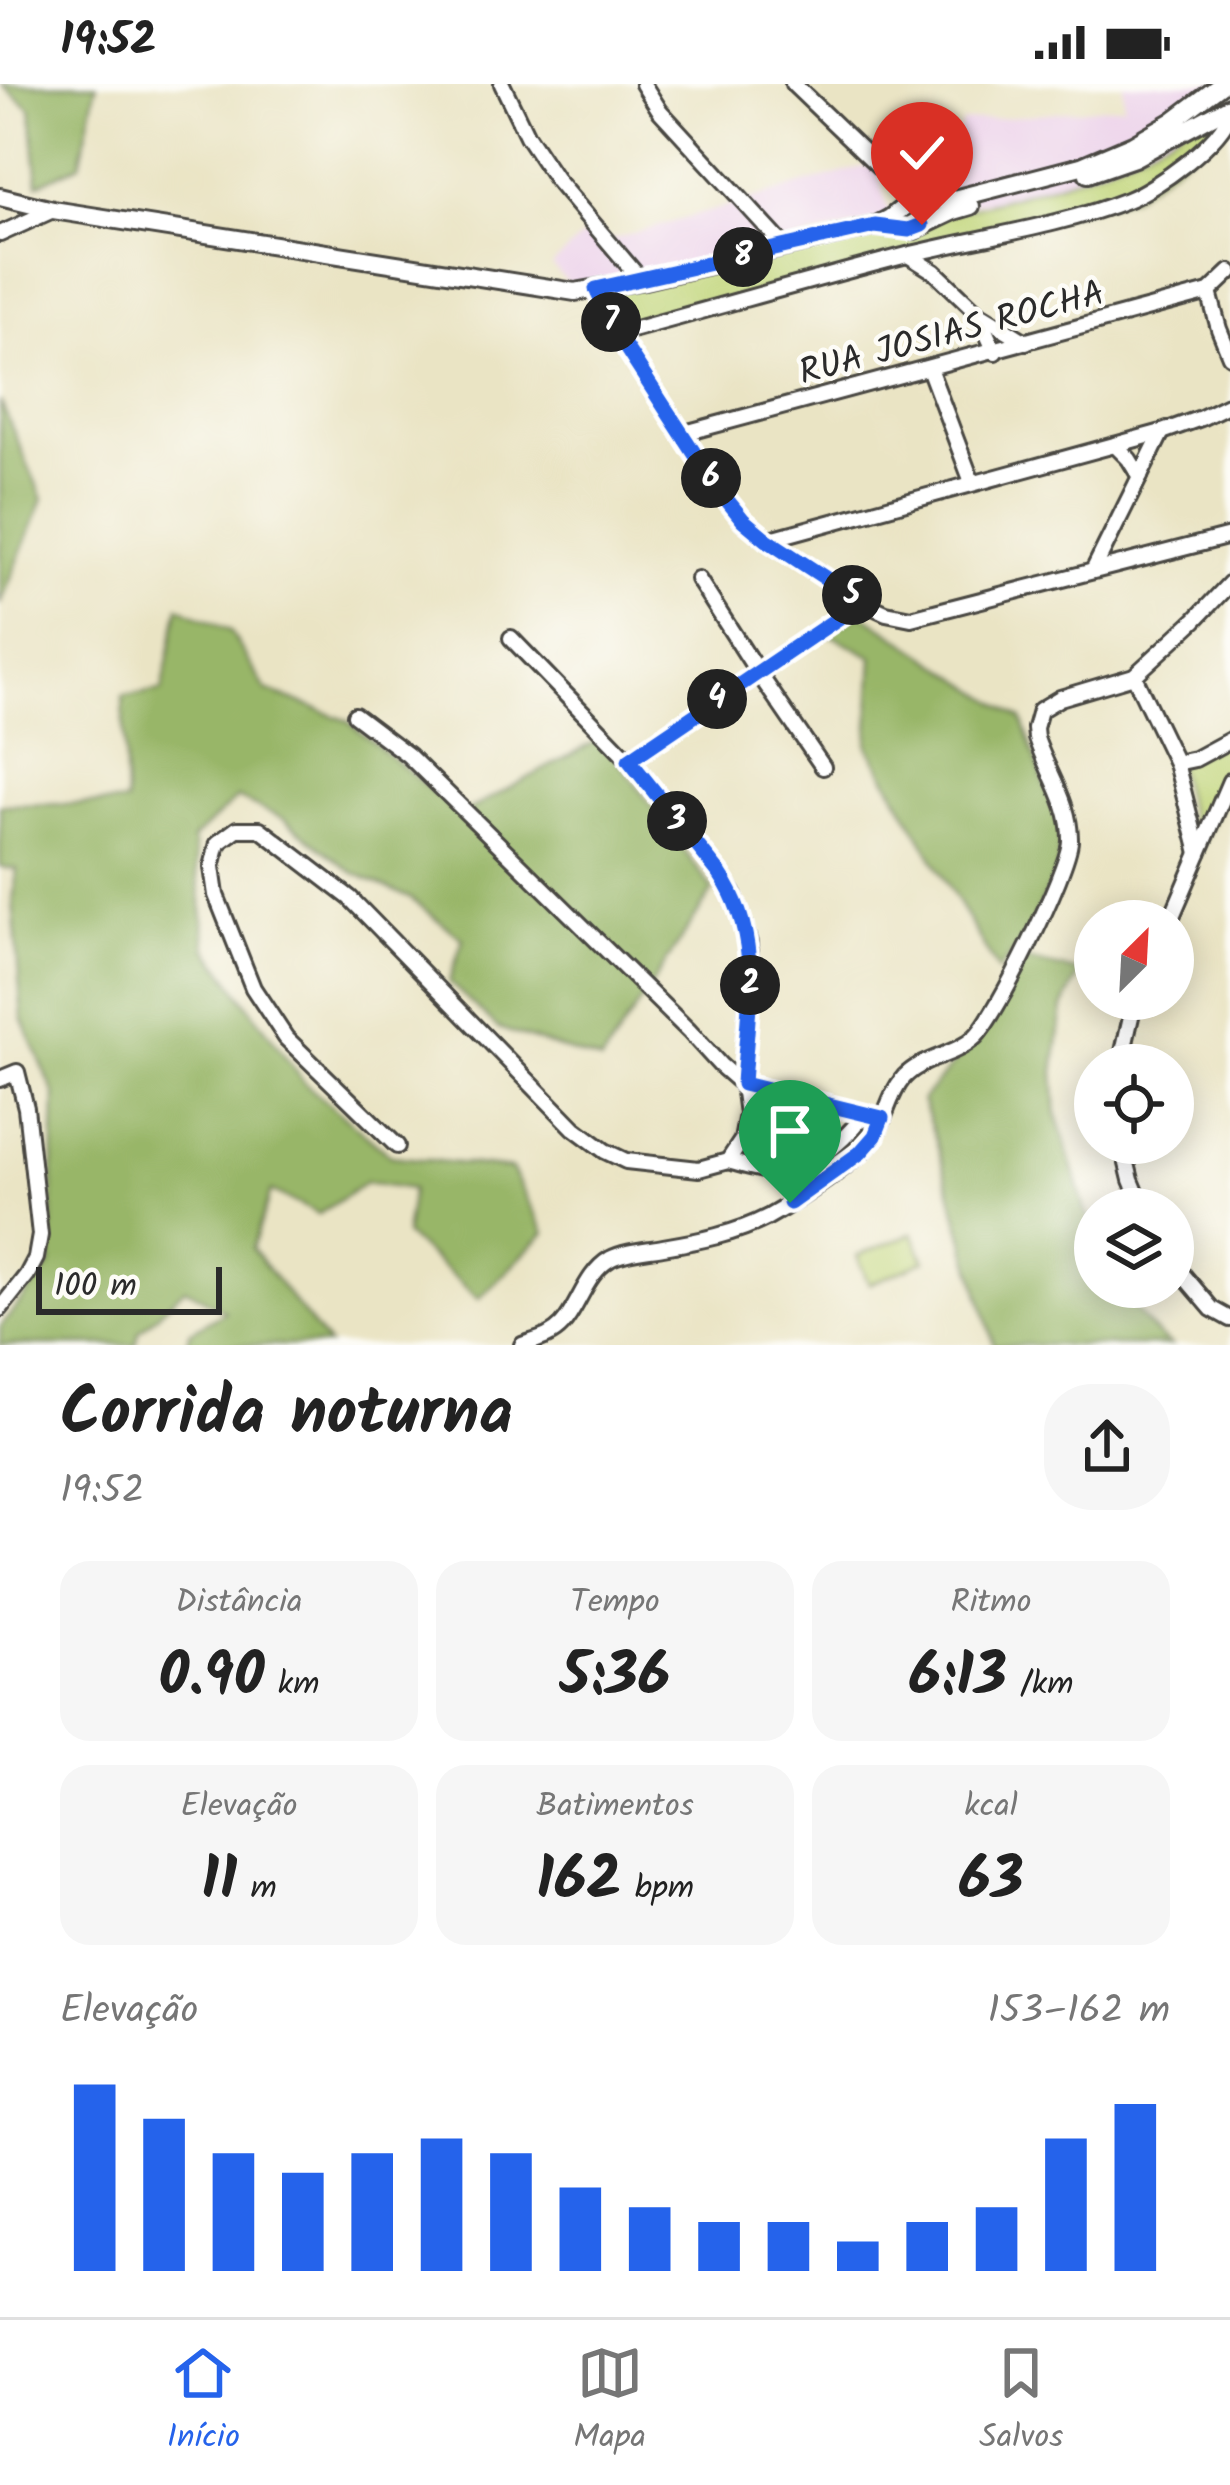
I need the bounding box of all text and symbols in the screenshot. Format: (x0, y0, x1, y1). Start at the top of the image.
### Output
text: 19:52 (60, 6, 156, 78)
pin (871, 102, 973, 225)
icon: check (889, 120, 955, 186)
pin: 8 (713, 227, 773, 287)
text: 8 (733, 230, 753, 283)
street label: RUA JOSIAS ROCHA (793, 266, 1111, 403)
pin: 7 (581, 292, 641, 352)
text: 7 (603, 295, 619, 348)
pin: 6 (681, 448, 741, 508)
text: 6 (702, 451, 720, 504)
pin: 5 (822, 565, 882, 625)
text: 5 (844, 568, 860, 621)
pin: 4 (687, 669, 747, 729)
text: 4 (708, 672, 726, 725)
pin: 3 (647, 791, 707, 851)
text: 3 (668, 794, 686, 847)
north arrow (1074, 900, 1194, 1020)
map controls (1074, 900, 1194, 1308)
pin: 2 (720, 955, 780, 1015)
text: 2 (740, 958, 760, 1011)
button: locate (1074, 1044, 1194, 1164)
pin (739, 1080, 841, 1203)
icon: arrive (757, 1098, 823, 1164)
button: layers (1074, 1188, 1194, 1308)
scale bar (36, 1261, 222, 1314)
text: 100 m (54, 1261, 137, 1314)
text: Corrida noturna (60, 1363, 513, 1468)
button: share (1044, 1384, 1170, 1510)
text: 19:52 (60, 1461, 144, 1523)
text: Distância (175, 1577, 303, 1630)
text: Tempo (570, 1577, 660, 1630)
text: Ritmo (950, 1577, 1032, 1630)
text: 0.90 (158, 1630, 265, 1726)
text: 5:36 (560, 1630, 670, 1726)
text: 6:13 (909, 1630, 1007, 1726)
text: km (265, 1659, 320, 1712)
text: /km (1007, 1659, 1073, 1712)
text: Elevação (181, 1781, 297, 1834)
text: Batimentos (536, 1781, 694, 1834)
text: kcal (964, 1781, 1018, 1834)
text: 11 (201, 1834, 237, 1930)
text: 162 (536, 1834, 622, 1930)
text: 63 (958, 1834, 1024, 1930)
text: m (237, 1863, 277, 1916)
text: bpm (622, 1863, 694, 1916)
text: Elevação (60, 1981, 198, 2043)
text: 153–162 m (987, 1981, 1170, 2043)
tab: Início (167, 2340, 240, 2465)
tab: Mapa (573, 2340, 646, 2465)
tab: Salvos (979, 2340, 1063, 2465)

